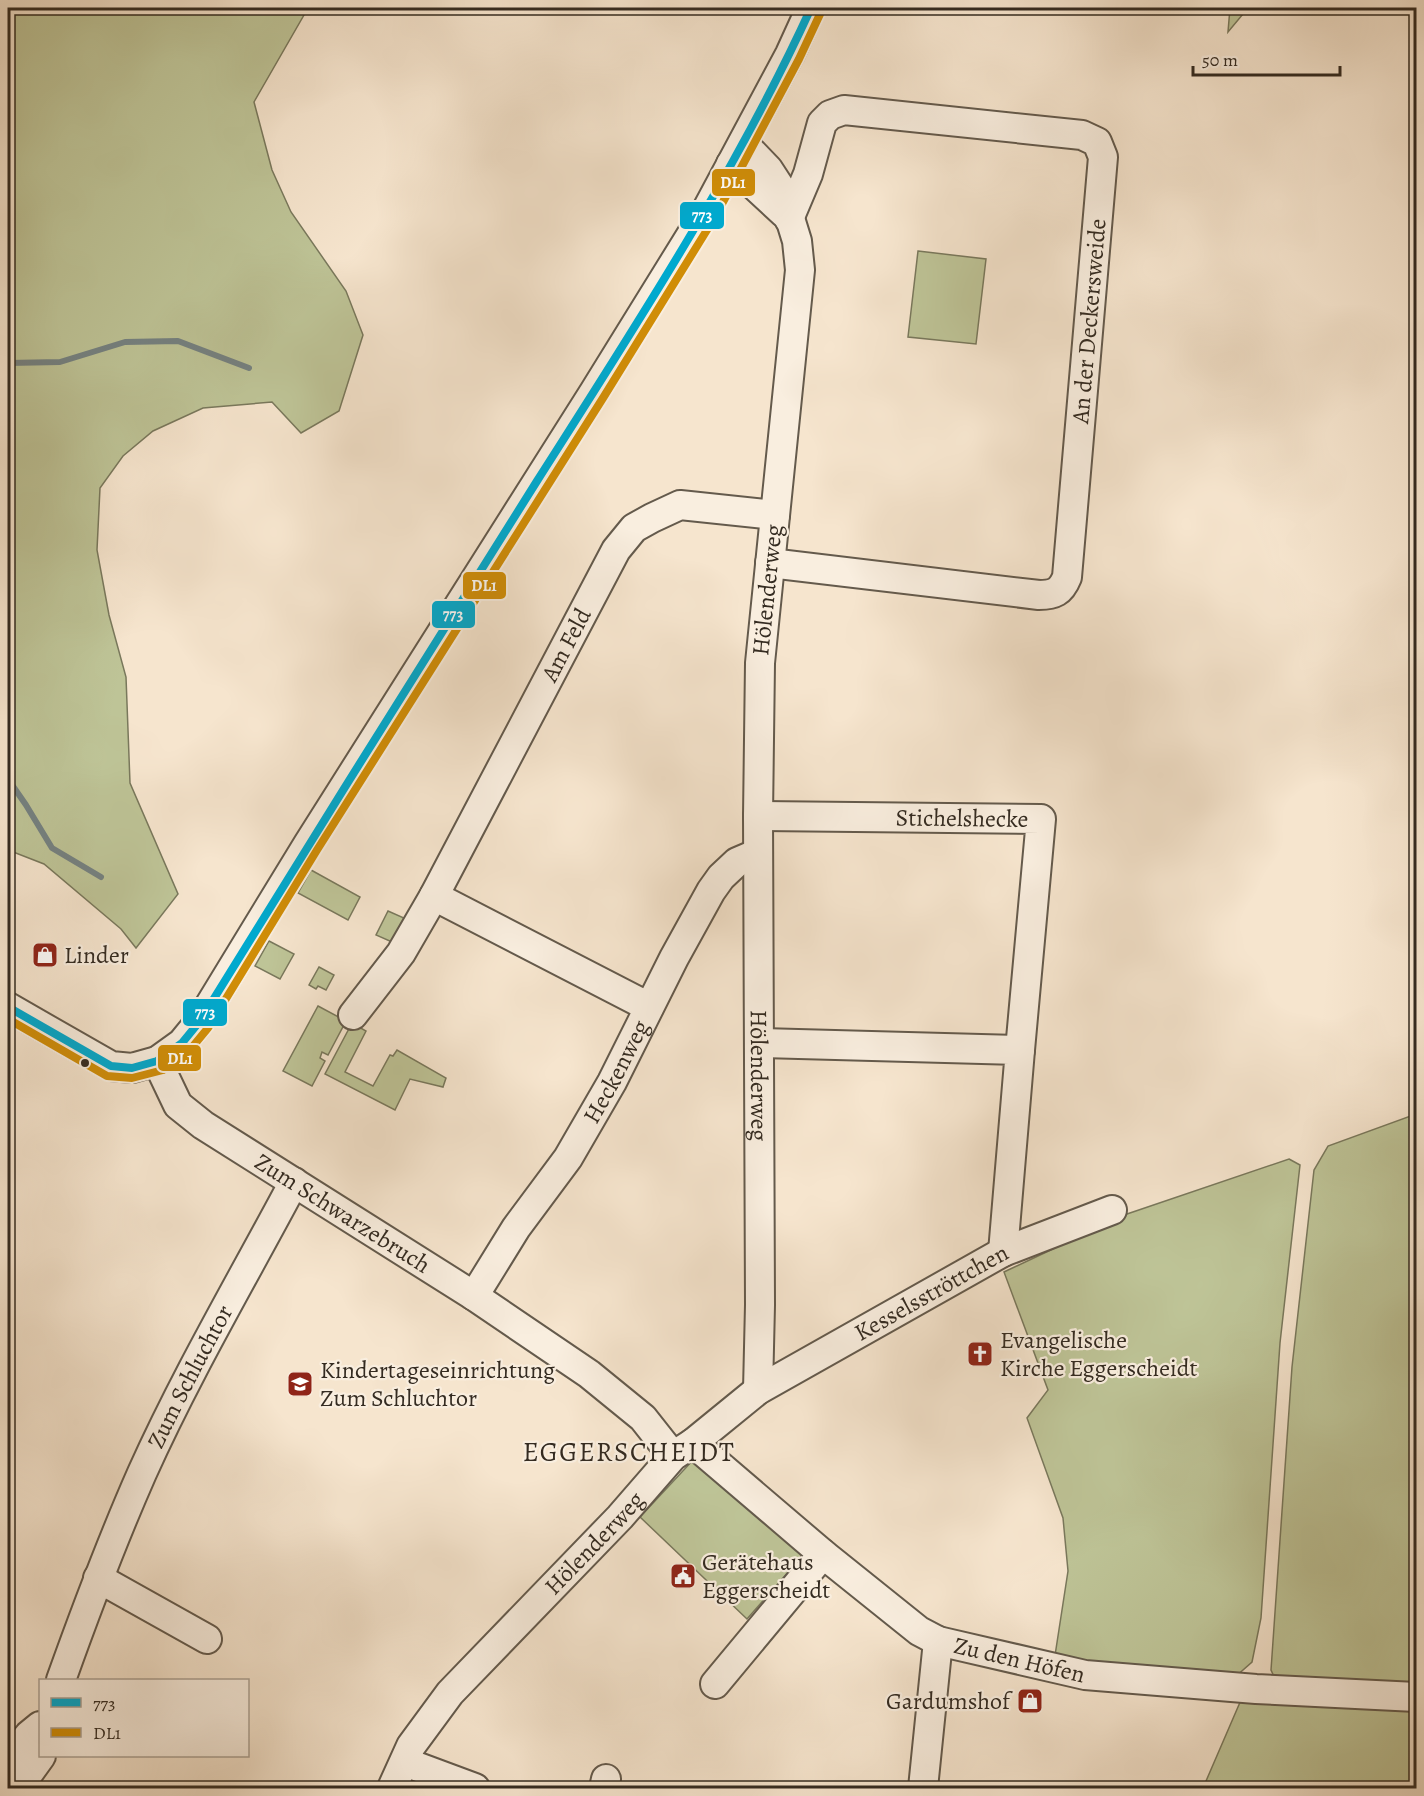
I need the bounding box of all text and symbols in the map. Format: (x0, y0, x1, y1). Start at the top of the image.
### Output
scale bar (1193, 39, 1340, 77)
text: 50 m (1202, 48, 1238, 72)
line badge: DL1 (711, 168, 756, 197)
text: DL1 (720, 172, 746, 194)
line badge: 773 (679, 201, 725, 230)
text: 773 (692, 205, 712, 227)
street label: An der Deckersweide (1064, 217, 1114, 426)
street label: Hölenderweg (744, 523, 790, 657)
line badge: DL1 (462, 571, 507, 600)
text: DL1 (471, 575, 497, 597)
line badge: 773 (431, 600, 476, 629)
street label: Am Feld (533, 602, 599, 688)
text: 773 (443, 604, 463, 626)
street label: Stichelshecke (895, 801, 1029, 835)
place label: Linder (64, 939, 129, 971)
shop icon: Linder (30, 940, 60, 970)
line badge: 773 (182, 998, 228, 1027)
text: 773 (195, 1002, 215, 1024)
street label: Hölenderweg (743, 1010, 775, 1141)
street label: Heckenweg (575, 1015, 656, 1129)
line badge: DL1 (157, 1044, 202, 1072)
text: DL1 (167, 1048, 193, 1070)
unlabelled marker (79, 1057, 91, 1069)
street label: Zum Schwarzebruch (249, 1146, 437, 1281)
street label: Kesselsströttchen (848, 1236, 1014, 1349)
street label: Zum Schluchtor (140, 1299, 240, 1454)
place label: Evangelische Kirche Eggerscheidt (1000, 1324, 1198, 1384)
church icon: Evangelische Kirche Eggerscheidt (965, 1339, 995, 1369)
place label: Kindertageseinrichtung Zum Schluchtor (320, 1354, 555, 1414)
school or university icon: Kindertageseinrichtung Zum Schluchtor (285, 1369, 315, 1399)
district label: EGGERSCHEIDT (523, 1434, 735, 1470)
street label: Hölenderweg (537, 1484, 651, 1602)
place label: Gerätehaus Eggerscheidt (702, 1546, 830, 1606)
public building icon: Gerätehaus Eggerscheidt (668, 1561, 698, 1591)
street label: Zu den Höfen (951, 1629, 1088, 1690)
legend (39, 1679, 249, 1757)
place label: Gardumshof (886, 1685, 1013, 1717)
shop icon: Gardumshof (1015, 1686, 1045, 1716)
text: 773 (93, 1691, 116, 1715)
text: DL1 (93, 1721, 121, 1745)

